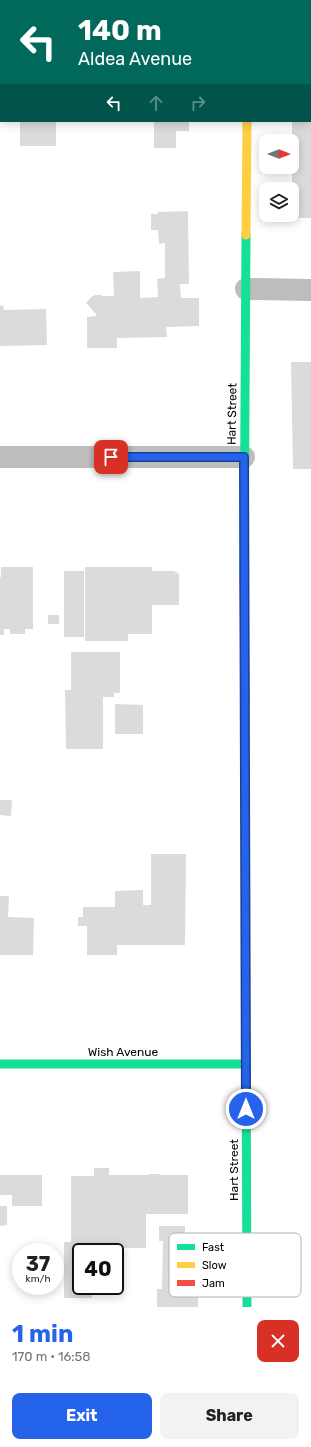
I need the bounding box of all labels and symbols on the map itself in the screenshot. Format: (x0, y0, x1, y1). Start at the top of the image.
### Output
north arrow (259, 134, 299, 174)
street label: Hart Street (224, 383, 240, 445)
pin (94, 440, 128, 474)
street label: Wish Avenue (88, 1045, 159, 1059)
position arrow (225, 1088, 267, 1130)
street label: Hart Street (227, 1139, 241, 1201)
legend (169, 1233, 301, 1297)
text: Fast (202, 1241, 225, 1254)
speed limit sign: 40 (72, 1243, 124, 1295)
text: Slow (202, 1259, 227, 1272)
text: Jam (202, 1277, 225, 1290)

